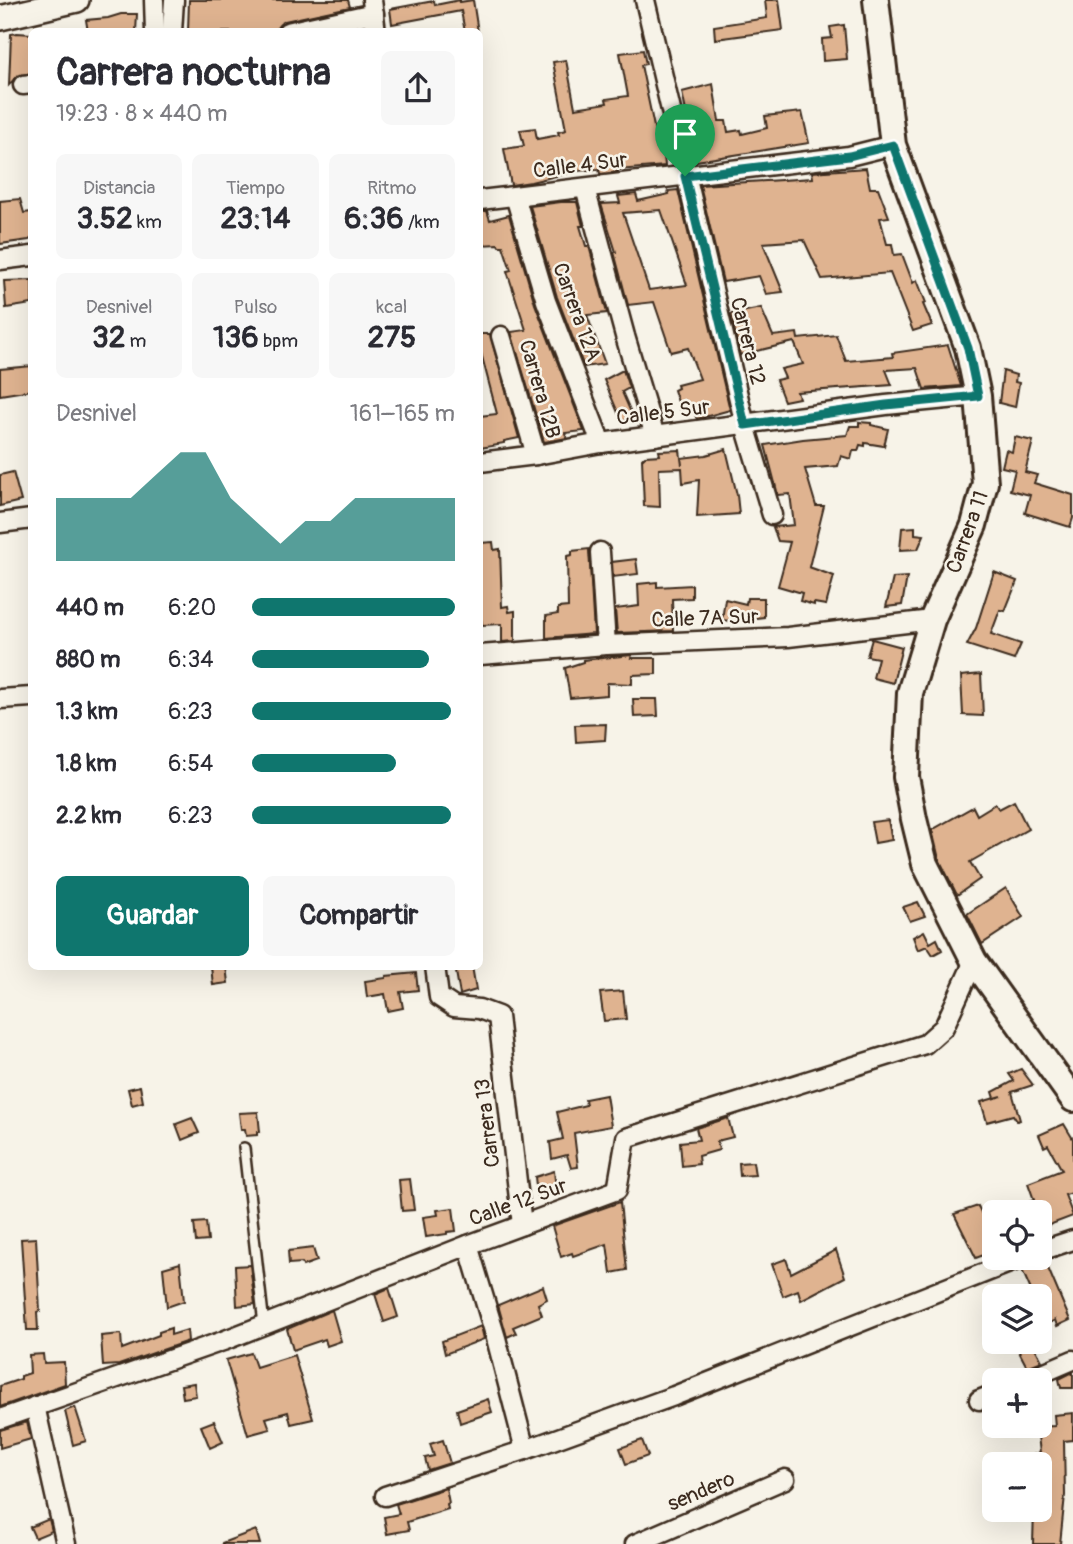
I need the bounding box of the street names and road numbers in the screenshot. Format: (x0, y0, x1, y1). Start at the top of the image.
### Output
street label: Calle 4 Sur (531, 146, 629, 185)
street label: Carrera 12A (546, 259, 607, 365)
street label: Carrera 12 (724, 294, 771, 388)
street label: Carrera 12B (513, 337, 566, 442)
street label: Calle 5 Sur (615, 393, 712, 432)
street label: Carrera 11 (940, 487, 995, 577)
street label: Calle 7A Sur (651, 603, 760, 634)
street label: Carrera 13 (469, 1077, 506, 1169)
street label: Calle 12 Sur (465, 1172, 571, 1233)
street label: sendero (664, 1465, 739, 1518)

